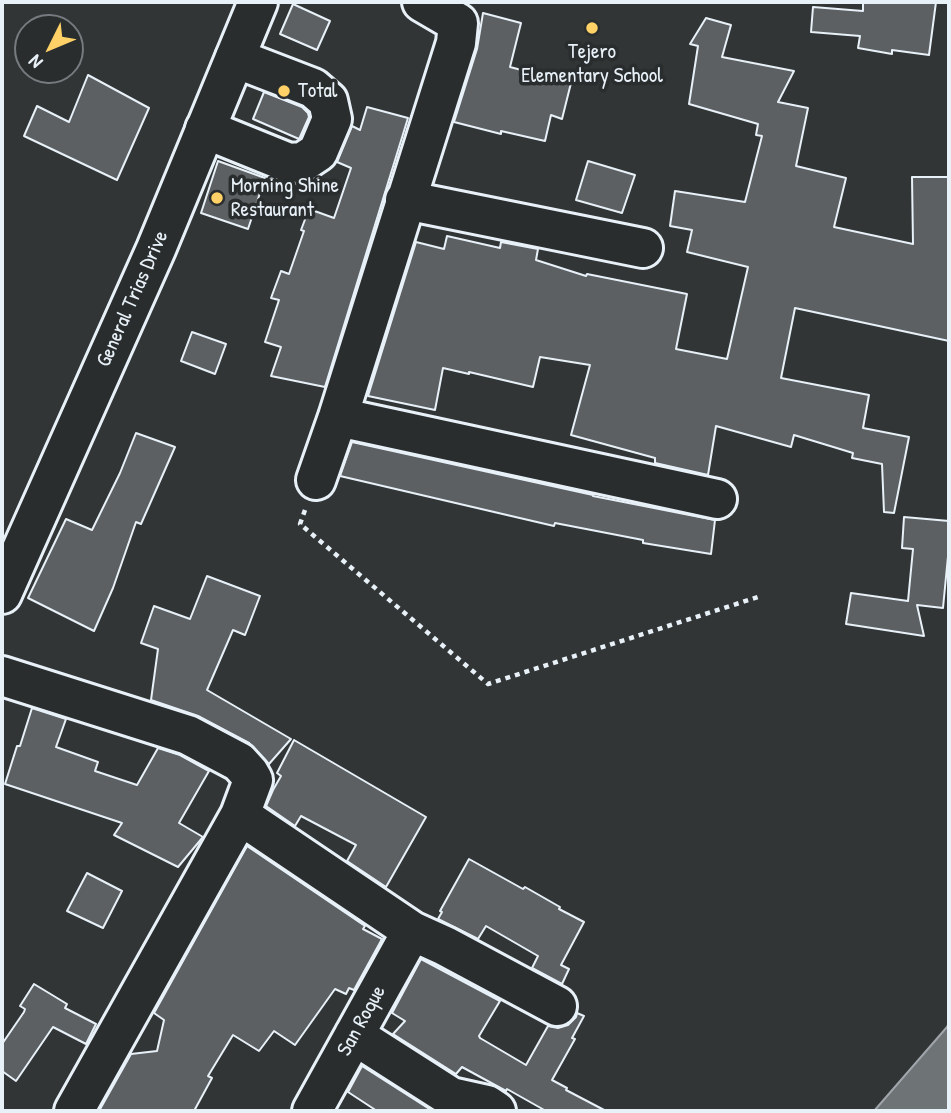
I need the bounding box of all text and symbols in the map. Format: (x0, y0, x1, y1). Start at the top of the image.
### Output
north arrow (14, 14, 84, 84)
marker: Tejero Elementary School (584, 20, 600, 36)
place label: Tejero Elementary School (521, 39, 663, 89)
text: N (22, 49, 48, 75)
place label: Total (298, 78, 337, 104)
marker: Total (276, 83, 292, 99)
place label: Morning Shine Restaurant (231, 173, 339, 223)
marker: Morning Shine Restaurant (209, 190, 225, 206)
street label: General Trias Drive (92, 227, 174, 371)
street label: San Roque (332, 981, 392, 1061)

